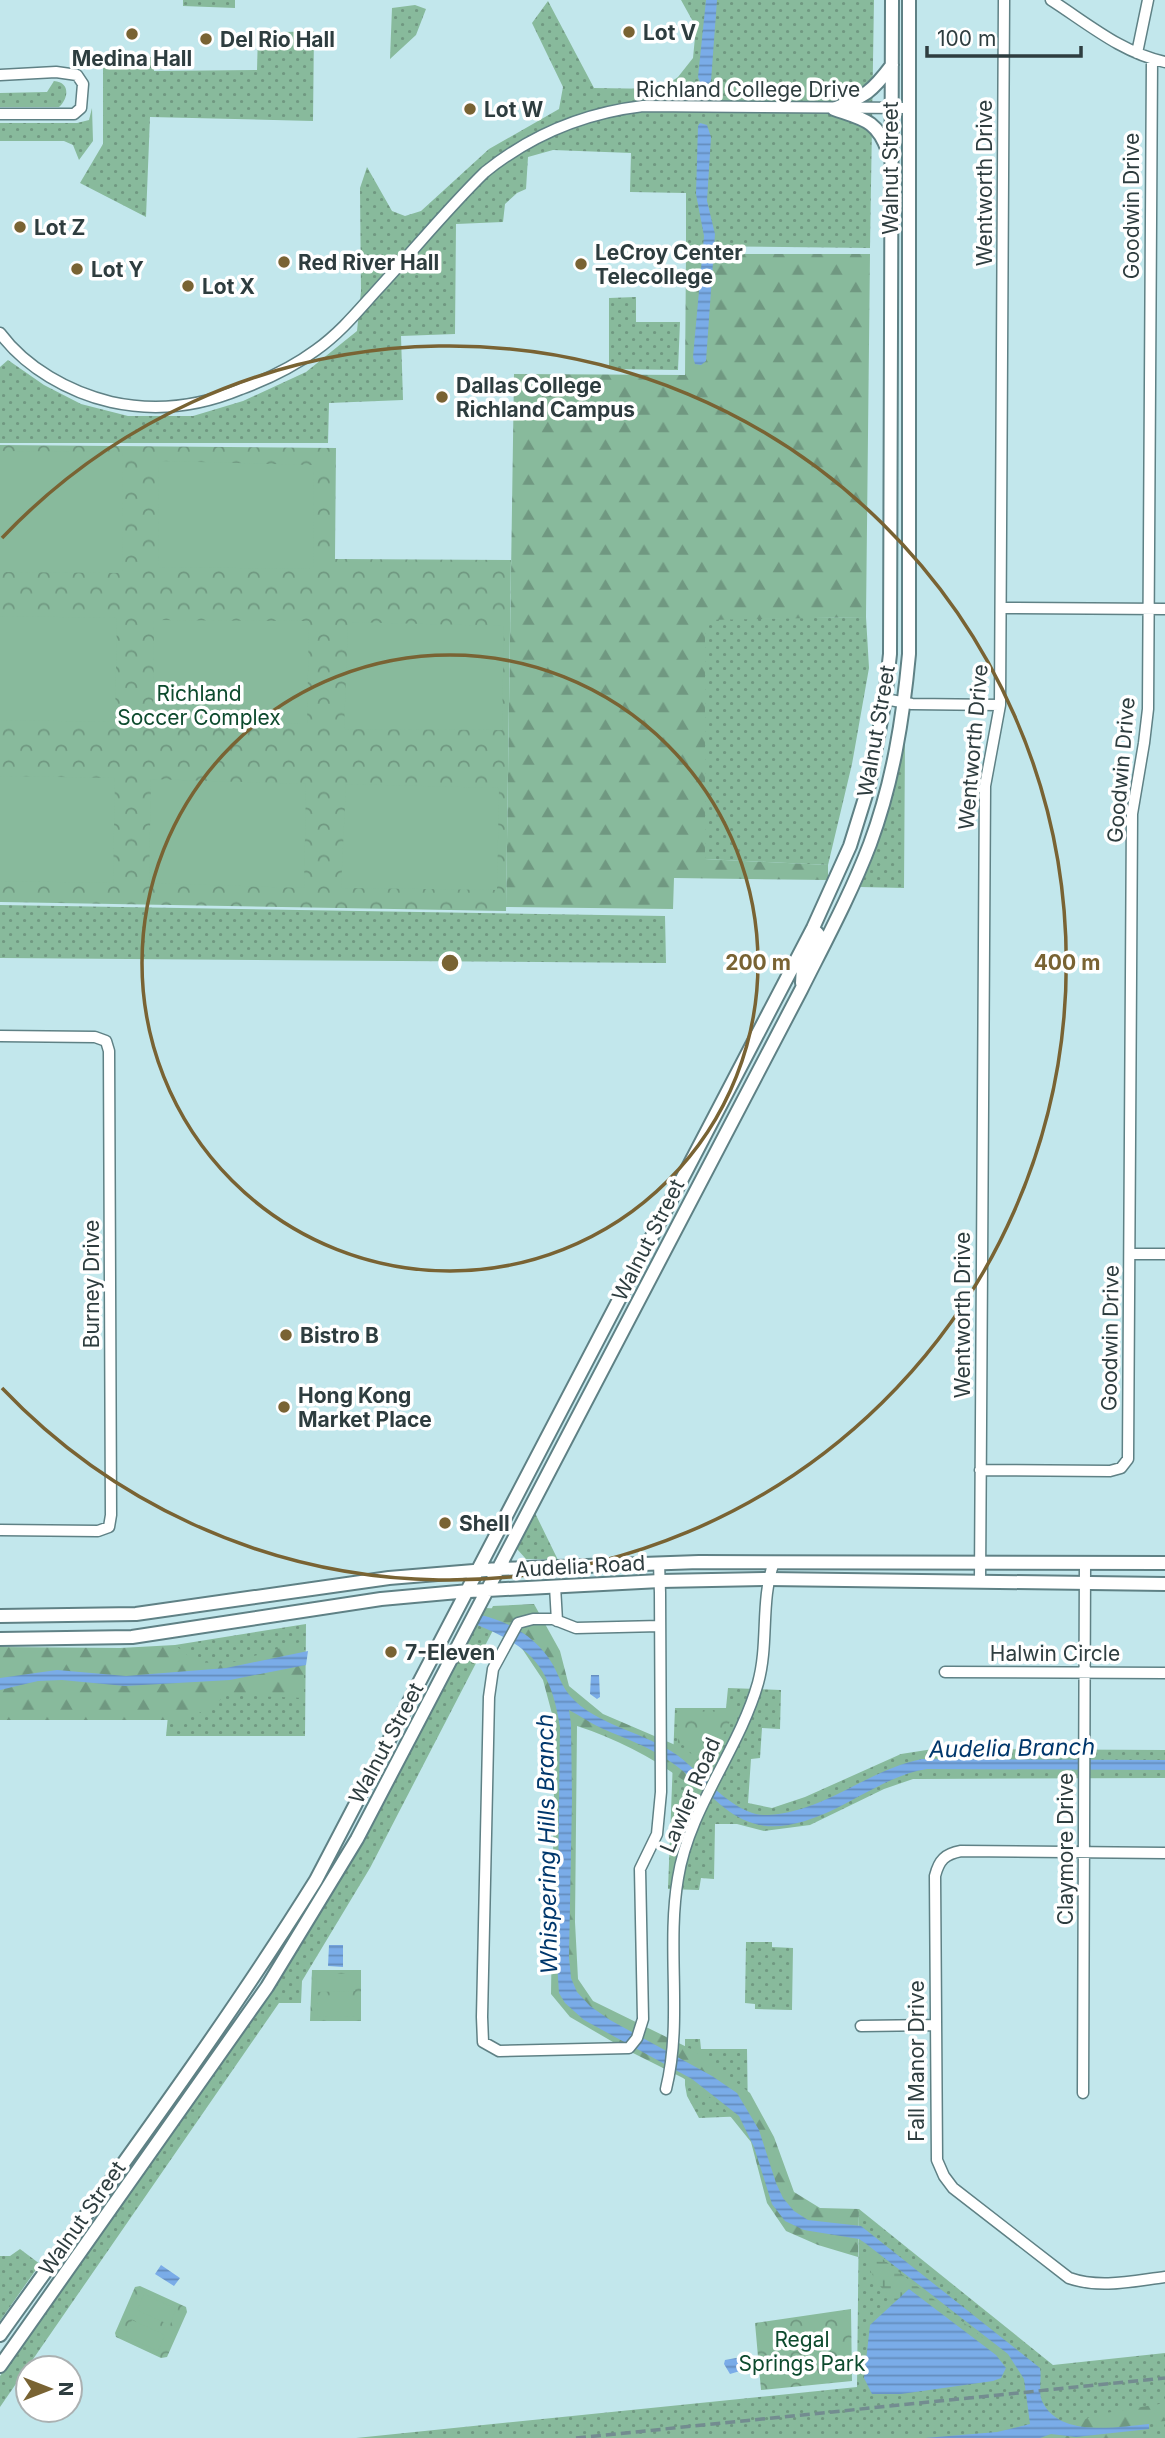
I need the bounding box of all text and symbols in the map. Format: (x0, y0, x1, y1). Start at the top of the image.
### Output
scale bar (927, 14, 1081, 58)
place label: Lot V (643, 20, 696, 45)
marker: Lot V (621, 24, 637, 40)
marker: Medina Hall (124, 26, 140, 42)
text: 100 m (937, 26, 996, 51)
place label: Del Rio Hall (220, 27, 335, 52)
marker: Del Rio Hall (198, 31, 214, 47)
place label: Medina Hall (72, 46, 192, 71)
street label: Richland College Drive (636, 77, 860, 102)
place label: Lot W (484, 97, 543, 122)
street label: Wentworth Drive (972, 100, 997, 266)
marker: Lot W (462, 101, 478, 117)
street label: Walnut Street (878, 101, 903, 235)
street label: Goodwin Drive (1119, 133, 1144, 279)
place label: Lot Z (34, 215, 85, 240)
marker: Lot Z (12, 219, 28, 235)
place label: LeCroy Center Telecollege (595, 240, 743, 289)
place label: Red River Hall (298, 250, 439, 275)
marker: Red River Hall (276, 254, 292, 270)
marker: LeCroy Center Telecollege (573, 256, 589, 272)
place label: Lot Y (91, 257, 144, 282)
marker: Lot Y (69, 261, 85, 277)
place label: Lot X (202, 274, 255, 299)
marker: Lot X (180, 278, 196, 294)
place label: Dallas College Richland Campus (456, 373, 635, 422)
marker: Dallas College Richland Campus (434, 389, 450, 405)
street label: Walnut Street (852, 663, 900, 799)
street label: Wentworth Drive (953, 663, 993, 831)
park label: Richland Soccer Complex (117, 681, 281, 730)
street label: Goodwin Drive (1102, 696, 1140, 844)
text: 200 m (725, 950, 791, 975)
text: 400 m (1034, 950, 1100, 975)
centre of rings (438, 951, 462, 975)
street label: Walnut Street (607, 1175, 689, 1305)
street label: Burney Drive (79, 1220, 104, 1348)
street label: Wentworth Drive (950, 1232, 975, 1398)
street label: Goodwin Drive (1096, 1265, 1124, 1411)
place label: Bistro B (300, 1323, 379, 1348)
marker: Bistro B (278, 1327, 294, 1343)
place label: Hong Kong Market Place (298, 1383, 432, 1432)
marker: Hong Kong Market Place (276, 1399, 292, 1415)
place label: Shell (459, 1511, 510, 1536)
marker: Shell (437, 1515, 453, 1531)
street label: Audelia Road (514, 1550, 646, 1582)
place label: 7-Eleven (405, 1640, 495, 1665)
street label: Halwin Circle (990, 1641, 1120, 1666)
marker: 7-Eleven (383, 1644, 399, 1660)
street label: Walnut Street (344, 1678, 428, 1808)
water label: Whispering Hills Branch (531, 1714, 563, 1974)
water label: Audelia Branch (928, 1733, 1095, 1763)
street label: Lawler Road (655, 1734, 725, 1856)
street label: Claymore Drive (1053, 1773, 1078, 1925)
street label: Fall Manor Drive (904, 1980, 929, 2142)
street label: Walnut Street (34, 2156, 131, 2280)
park label: Regal Springs Park (739, 2327, 866, 2376)
north arrow (14, 2354, 84, 2424)
text: N (54, 2382, 77, 2396)

